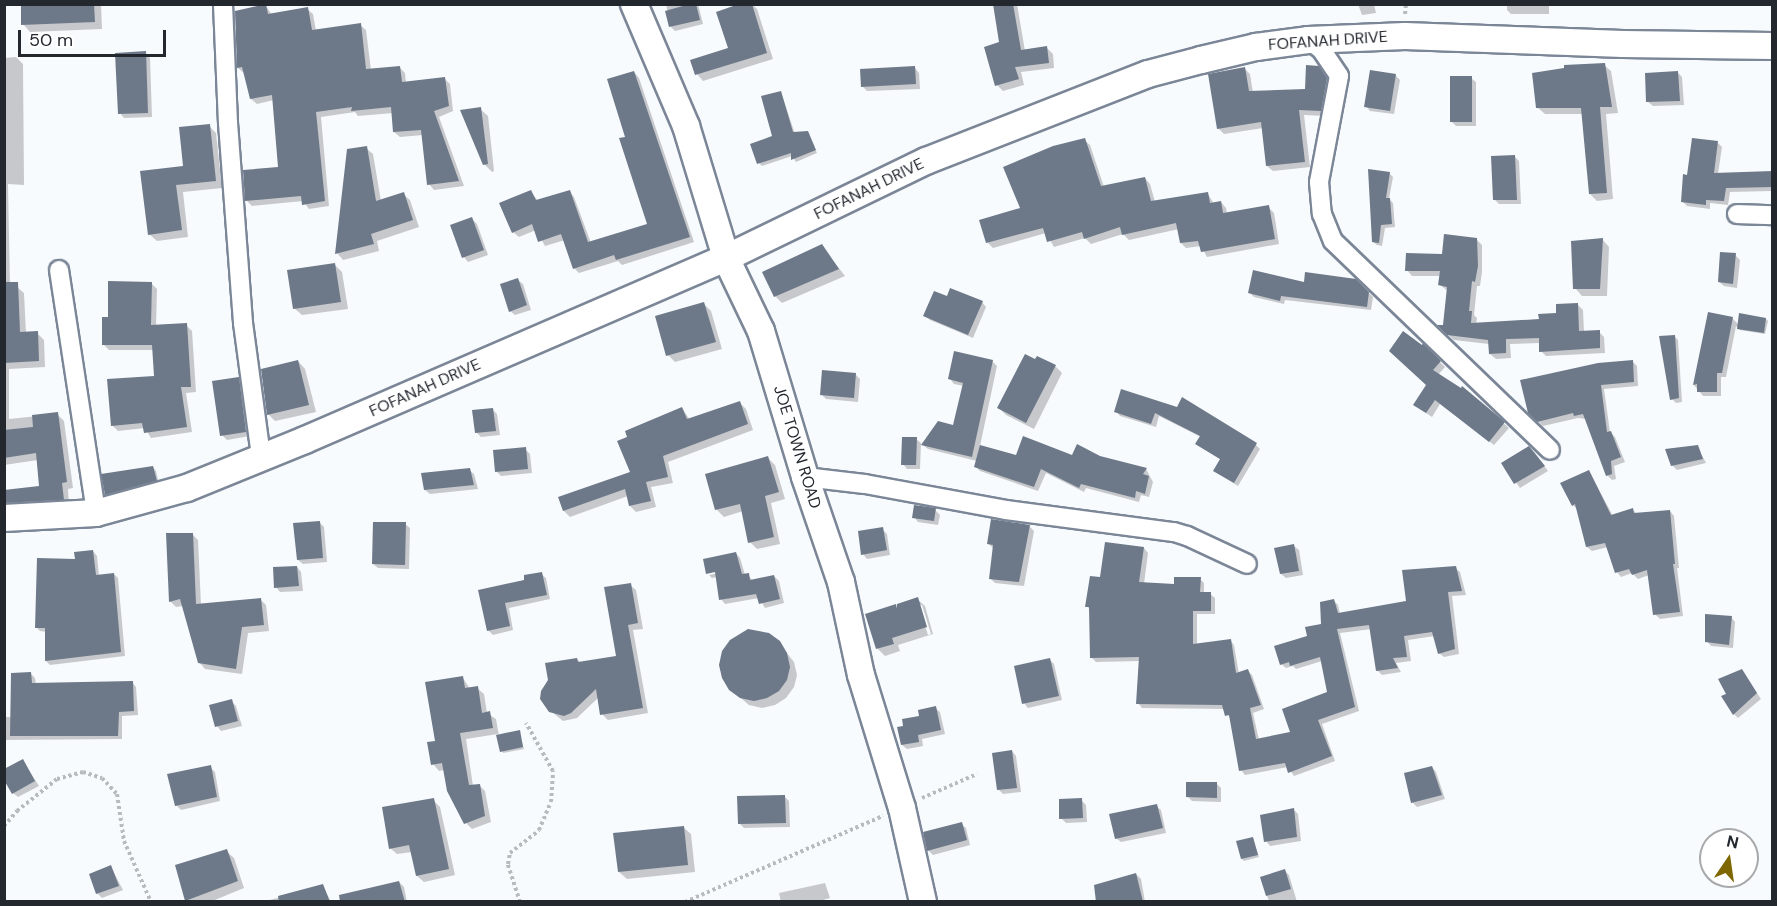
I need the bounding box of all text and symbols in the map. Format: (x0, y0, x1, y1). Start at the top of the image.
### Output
scale bar (21, 18, 170, 56)
street label: FOFANAH DRIVE (1268, 27, 1388, 55)
text: 50 m (29, 28, 73, 52)
street label: FOFANAH DRIVE (811, 154, 927, 224)
street label: FOFANAH DRIVE (366, 355, 484, 421)
street label: JOE TOWN ROAD (769, 383, 825, 511)
north arrow (1699, 828, 1759, 888)
text: N (1725, 830, 1741, 853)

